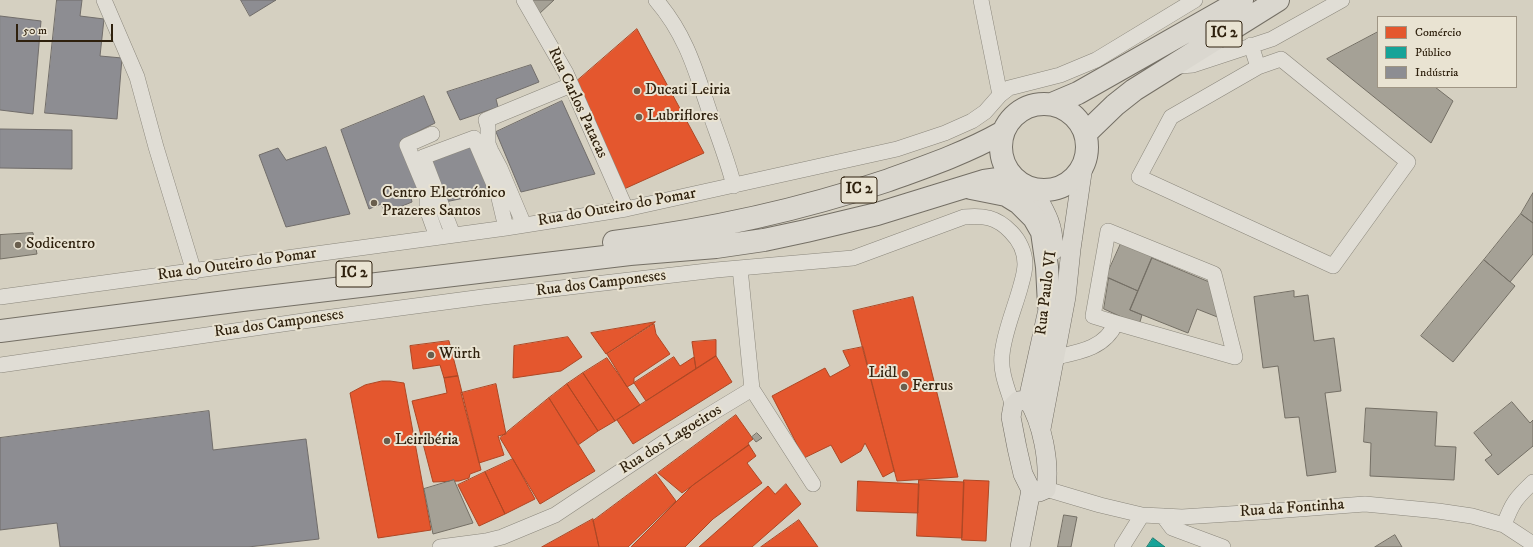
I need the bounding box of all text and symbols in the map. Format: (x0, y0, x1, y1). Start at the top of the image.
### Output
scale bar (18, 16, 115, 42)
legend (1377, 16, 1517, 88)
road number: IC 2 (1206, 21, 1242, 47)
text: 50 m (23, 23, 47, 38)
text: Comércio (1415, 25, 1461, 40)
street label: Rua Carlos Patacas (543, 44, 611, 162)
text: Público (1415, 45, 1451, 60)
text: Indústria (1415, 65, 1458, 80)
place label: Ducati Leiria (645, 81, 730, 101)
marker: Ducati Leiria (632, 86, 642, 96)
place label: Lubriflores (647, 107, 718, 127)
marker: Lubriflores (634, 112, 644, 122)
road number: IC 2 (841, 177, 877, 203)
place label: Centro Electrónico Prazeres Santos (382, 184, 505, 222)
street label: Rua do Outeiro do Pomar (536, 185, 698, 231)
marker: Centro Electrónico Prazeres Santos (369, 198, 379, 208)
place label: Sodicentro (26, 235, 95, 255)
marker: Sodicentro (13, 240, 23, 250)
street label: Rua do Outeiro do Pomar (156, 244, 318, 286)
street label: Rua Paulo VI (1032, 250, 1062, 336)
road number: IC 2 (336, 261, 372, 287)
street label: Rua dos Camponeses (535, 267, 667, 301)
street label: Rua dos Camponeses (213, 305, 345, 343)
place label: Würth (439, 345, 481, 365)
marker: Würth (426, 350, 436, 360)
place label: Lidl (869, 364, 897, 384)
marker: Lidl (900, 369, 910, 379)
place label: Ferrus (912, 377, 953, 397)
marker: Ferrus (899, 382, 909, 392)
street label: Rua dos Lagoeiros (616, 401, 726, 479)
place label: Leiribéria (395, 431, 458, 451)
marker: Leiribéria (382, 436, 392, 446)
street label: Rua da Fontinha (1239, 496, 1345, 522)

